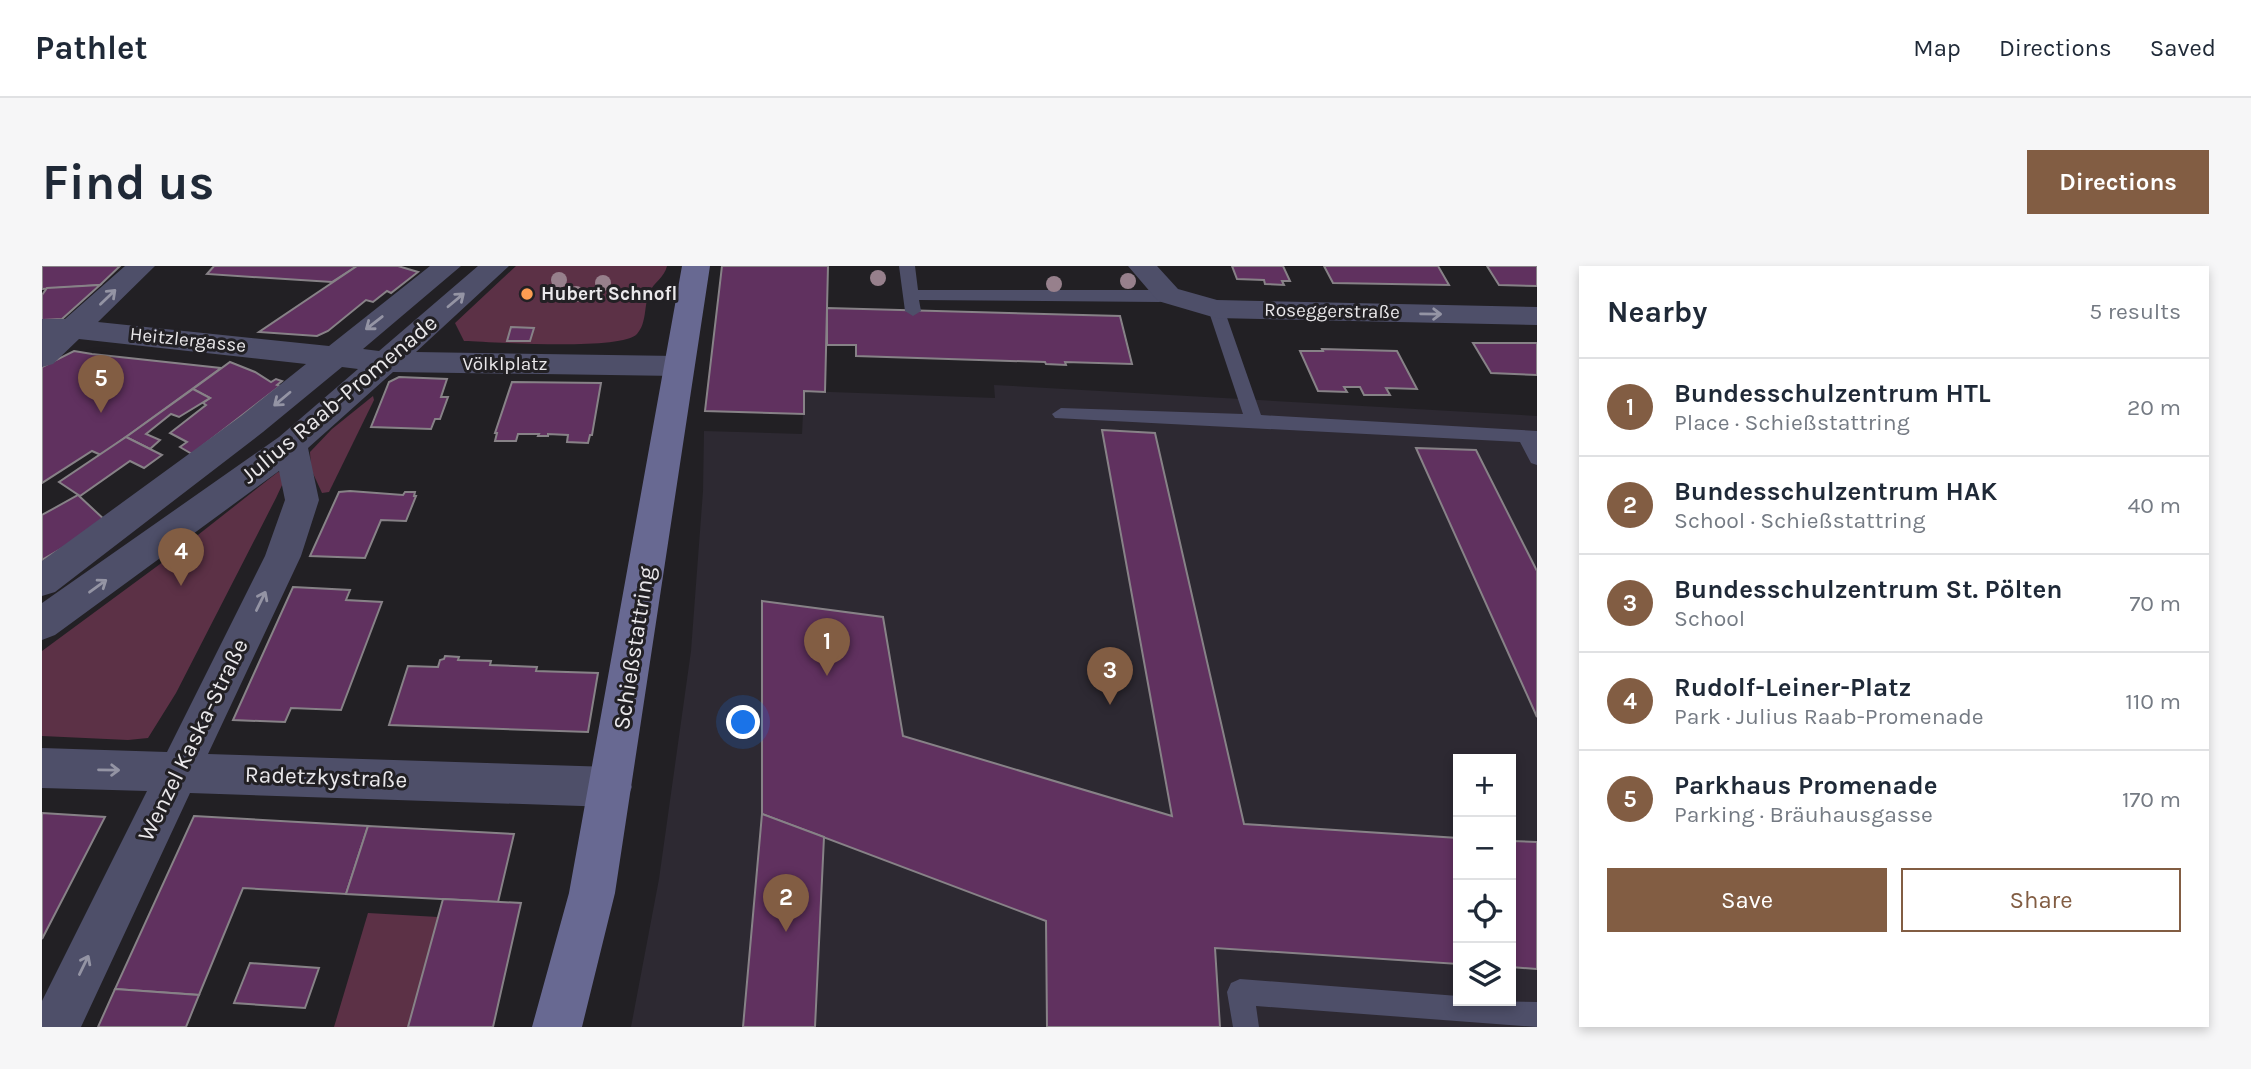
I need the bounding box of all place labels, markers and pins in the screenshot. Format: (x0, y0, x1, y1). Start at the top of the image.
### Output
place label: Hubert Schnofl (541, 283, 677, 305)
marker: Hubert Schnofl (519, 286, 535, 302)
pin: 5 (78, 355, 124, 413)
pin: 4 (158, 528, 204, 586)
pin: 1 (804, 618, 850, 676)
pin: 3 (1087, 647, 1133, 705)
pin: 2 (763, 874, 809, 932)

